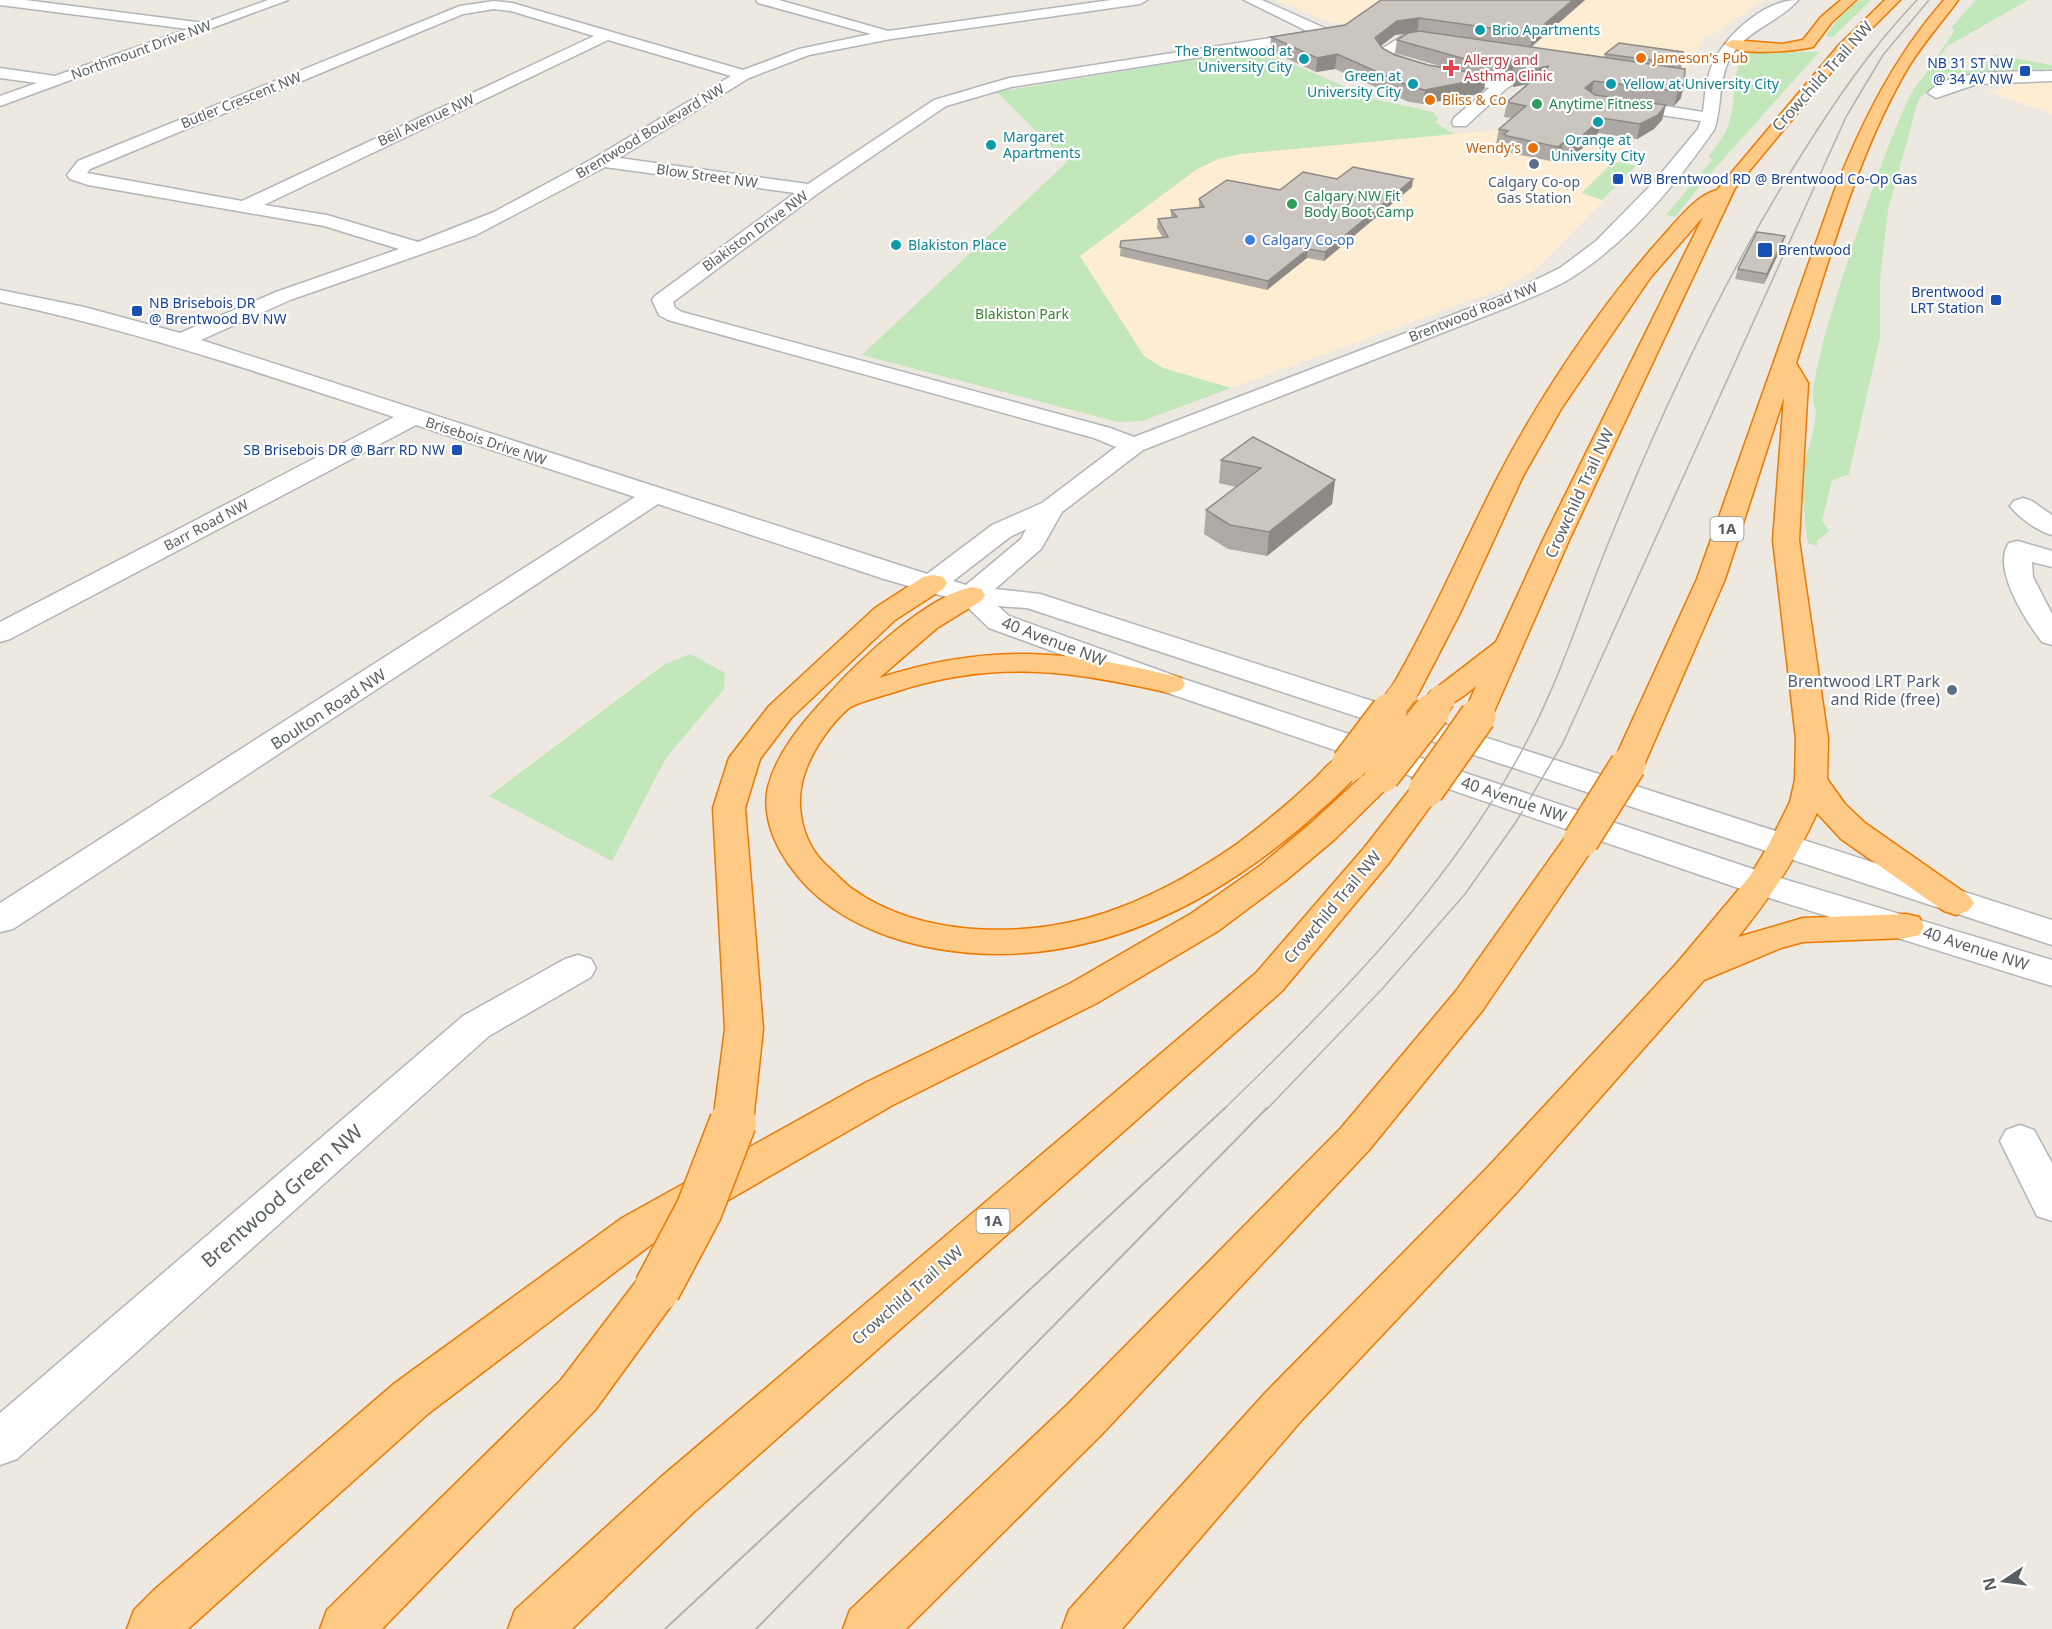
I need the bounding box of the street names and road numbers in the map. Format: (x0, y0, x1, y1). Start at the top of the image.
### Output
street label: Northmount Drive NW (68, 15, 214, 84)
street label: Crowchild Trail NW (1767, 16, 1877, 136)
street label: Butler Crescent NW (178, 67, 304, 132)
street label: Brentwood Boulevard NW (572, 79, 728, 183)
street label: Beil Avenue NW (374, 89, 477, 150)
street label: Blow Street NW (655, 159, 759, 192)
street label: Blakiston Drive NW (698, 186, 811, 275)
street label: Brentwood Road NW (1406, 277, 1540, 346)
street label: Brisebois Drive NW (423, 412, 549, 469)
street label: Crowchild Trail NW (1539, 424, 1619, 562)
street label: Barr Road NW (160, 494, 251, 555)
road number: 1A (1710, 517, 1744, 541)
street label: 40 Avenue NW (999, 611, 1109, 671)
street label: Boulton Road NW (266, 663, 390, 755)
street label: 40 Avenue NW (1458, 771, 1570, 827)
street label: Crowchild Trail NW (1278, 846, 1386, 968)
street label: 40 Avenue NW (1920, 921, 2032, 975)
street label: Brentwood Green NW (195, 1118, 368, 1273)
road number: 1A (976, 1209, 1010, 1233)
street label: Crowchild Trail NW (847, 1240, 968, 1350)

